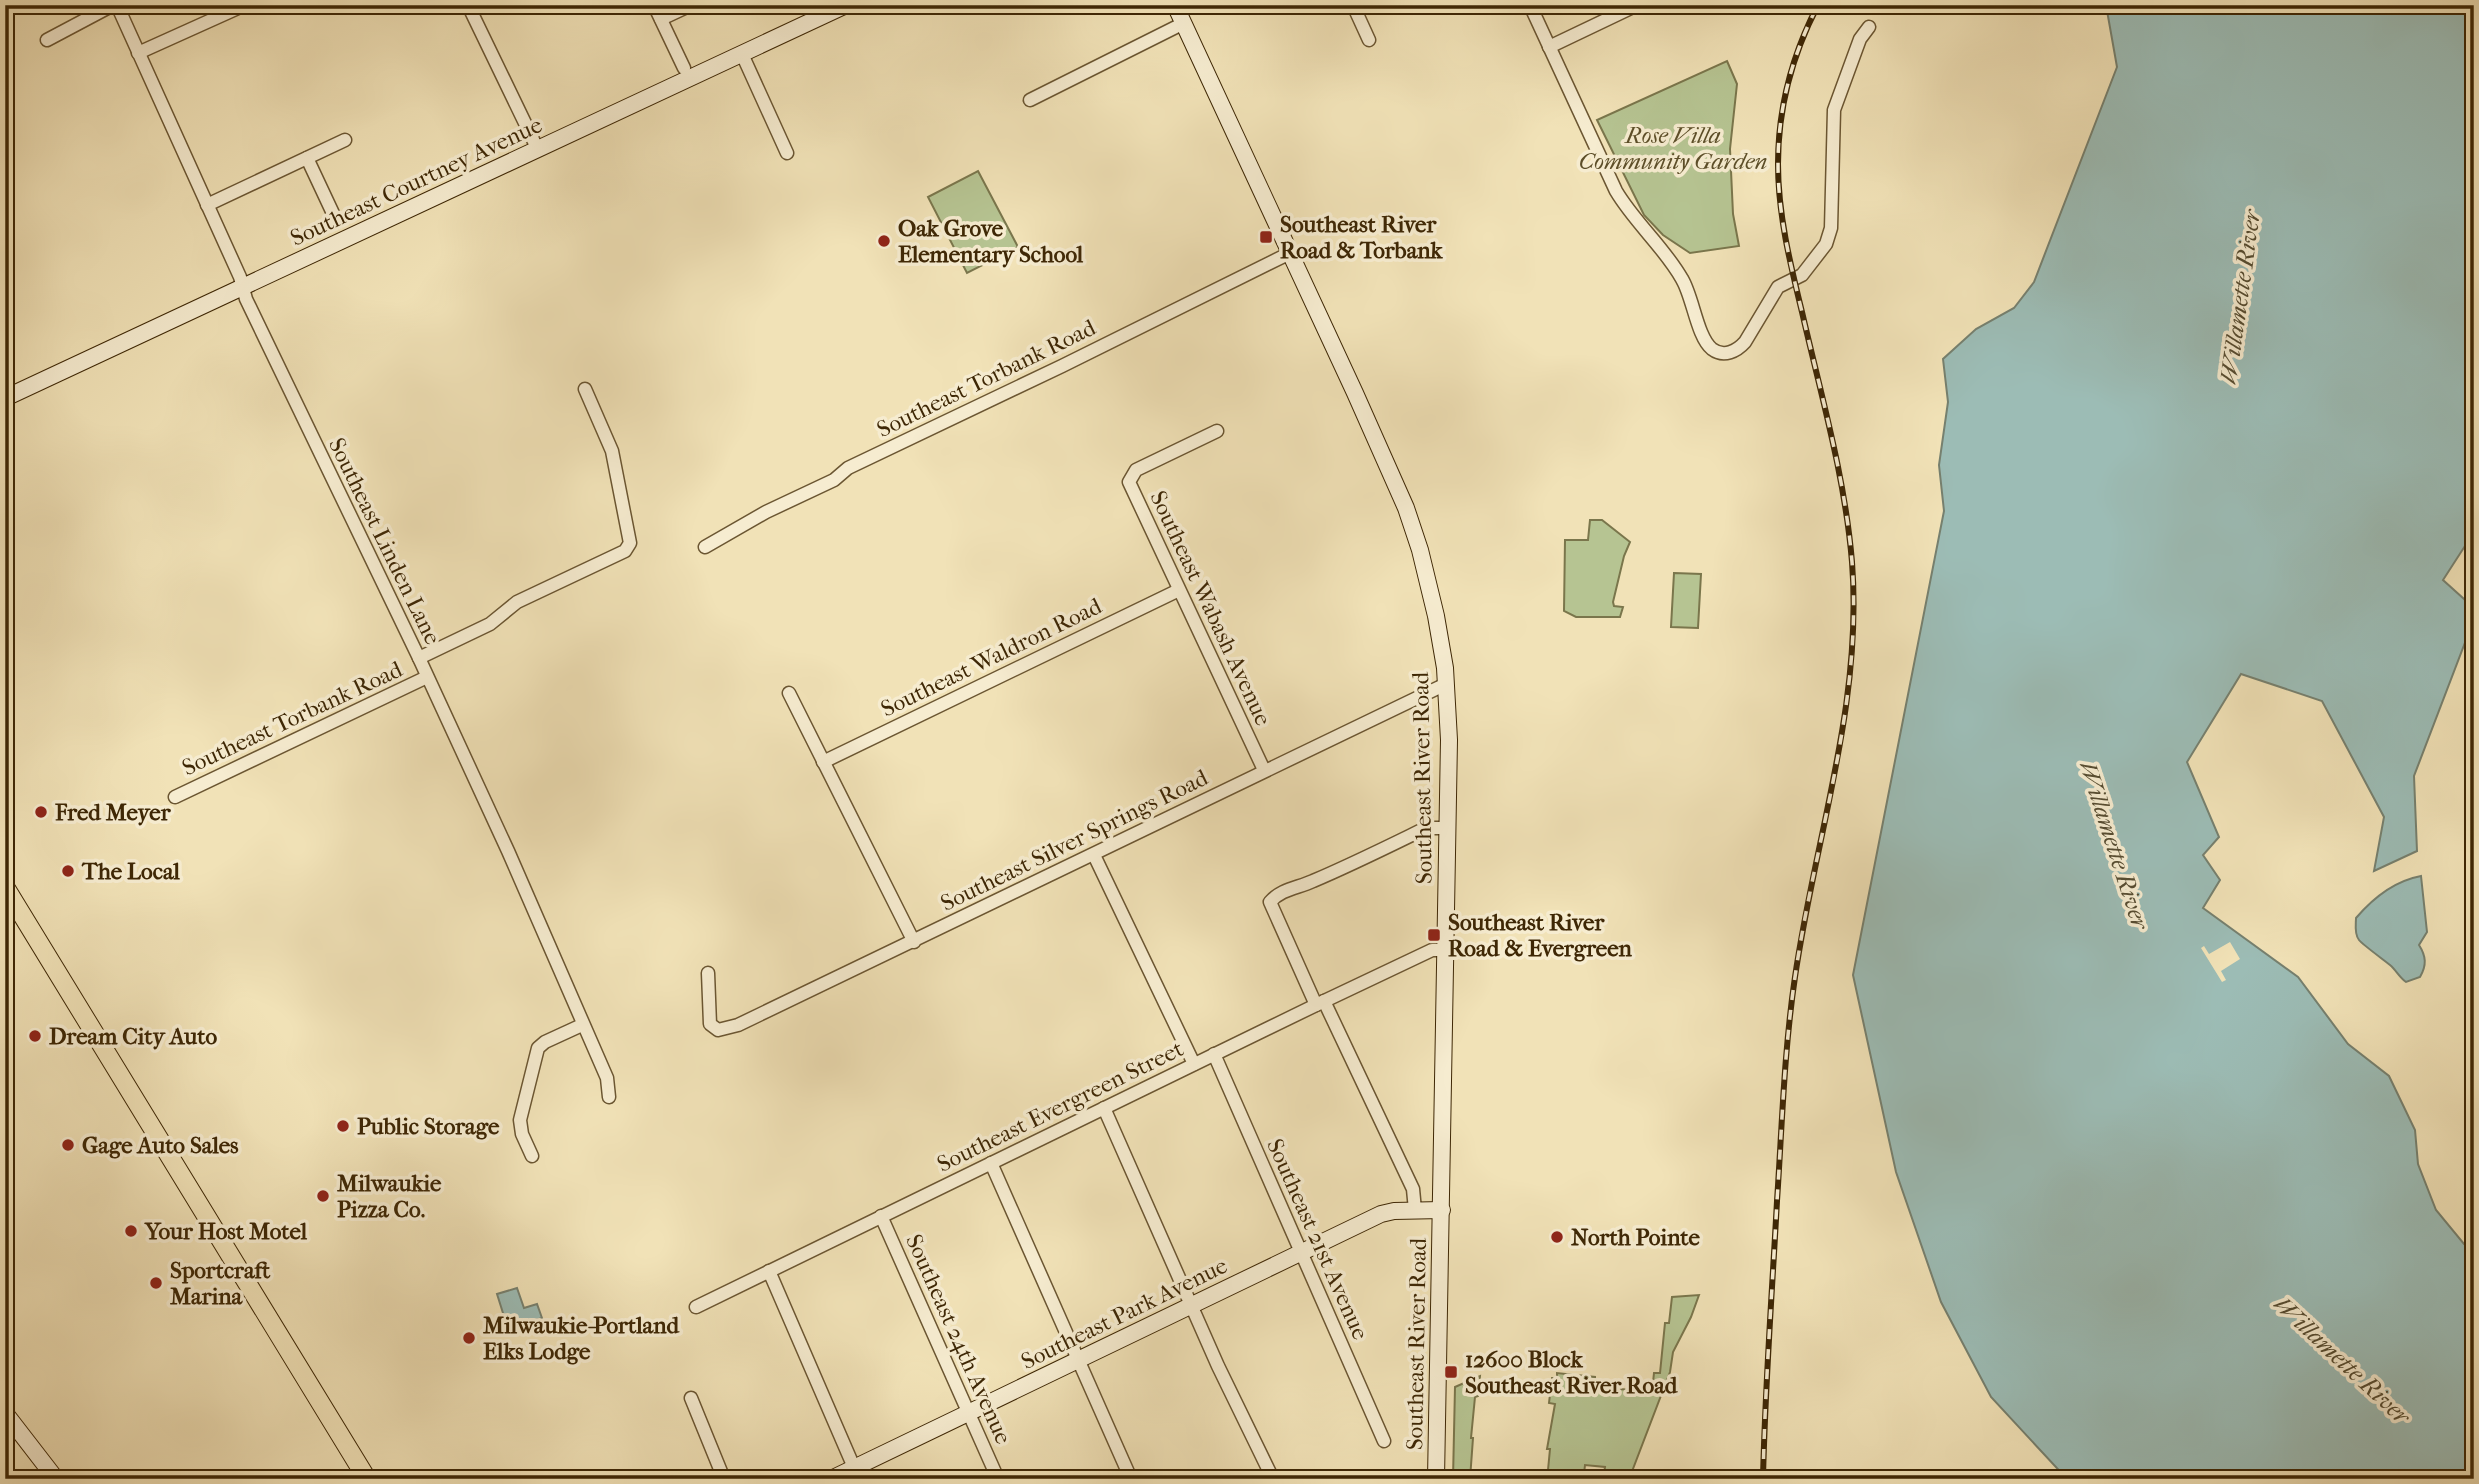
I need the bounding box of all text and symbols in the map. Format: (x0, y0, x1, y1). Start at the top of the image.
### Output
street label: Southeast Courtney Avenue (286, 111, 546, 252)
park label: Rose Villa Community Garden (1579, 122, 1767, 175)
water label: Willamette River (2214, 206, 2266, 386)
place label: Southeast River Road & Torbank (1280, 211, 1444, 264)
place label: Oak Grove Elementary School (898, 215, 1084, 268)
marker: Southeast River Road & Torbank (1258, 229, 1274, 245)
marker: Oak Grove Elementary School (876, 233, 892, 249)
street label: Southeast Torbank Road (873, 314, 1100, 443)
street label: Southeast Linden Lane (323, 434, 446, 649)
street label: Southeast Wabash Avenue (1144, 487, 1277, 730)
street label: Southeast Waldron Road (877, 592, 1106, 723)
street label: Southeast Torbank Road (178, 655, 407, 781)
street label: Southeast River Road (1407, 671, 1438, 884)
water label: Willamette River (2074, 757, 2155, 935)
street label: Southeast Silver Springs Road (936, 764, 1213, 917)
place label: Fred Meyer (54, 799, 172, 826)
marker: Fred Meyer (33, 804, 49, 820)
place label: The Local (81, 858, 181, 885)
marker: The Local (60, 863, 76, 879)
place label: Southeast River Road & Evergreen (1448, 909, 1633, 962)
marker: Southeast River Road & Evergreen (1426, 927, 1442, 943)
place label: Dream City Auto (49, 1023, 217, 1050)
marker: Dream City Auto (27, 1028, 43, 1044)
street label: Southeast Evergreen Street (933, 1035, 1188, 1178)
place label: Public Storage (357, 1113, 500, 1140)
marker: Public Storage (335, 1118, 351, 1134)
place label: Gage Auto Sales (82, 1132, 239, 1159)
street label: Southeast 21st Avenue (1261, 1135, 1374, 1344)
marker: Gage Auto Sales (60, 1137, 76, 1153)
place label: Milwaukie Pizza Co. (337, 1170, 442, 1223)
marker: Milwaukie Pizza Co. (315, 1188, 331, 1204)
place label: Your Host Motel (144, 1218, 308, 1245)
marker: Your Host Motel (123, 1223, 139, 1239)
place label: North Pointe (1571, 1224, 1701, 1251)
marker: North Pointe (1549, 1229, 1565, 1245)
street label: Southeast 24th Avenue (900, 1230, 1017, 1448)
street label: Southeast River Road (1401, 1237, 1432, 1450)
street label: Southeast Park Avenue (1017, 1252, 1232, 1375)
place label: Sportcraft Marina (170, 1257, 271, 1310)
marker: Sportcraft Marina (148, 1275, 164, 1291)
water label: Willamette River (2268, 1290, 2417, 1432)
place label: Milwaukie-Portland Elks Lodge (483, 1312, 680, 1365)
marker: Milwaukie-Portland Elks Lodge (461, 1330, 477, 1346)
place label: 12600 Block Southeast River Road (1465, 1346, 1679, 1399)
marker: 12600 Block Southeast River Road (1443, 1364, 1459, 1380)

